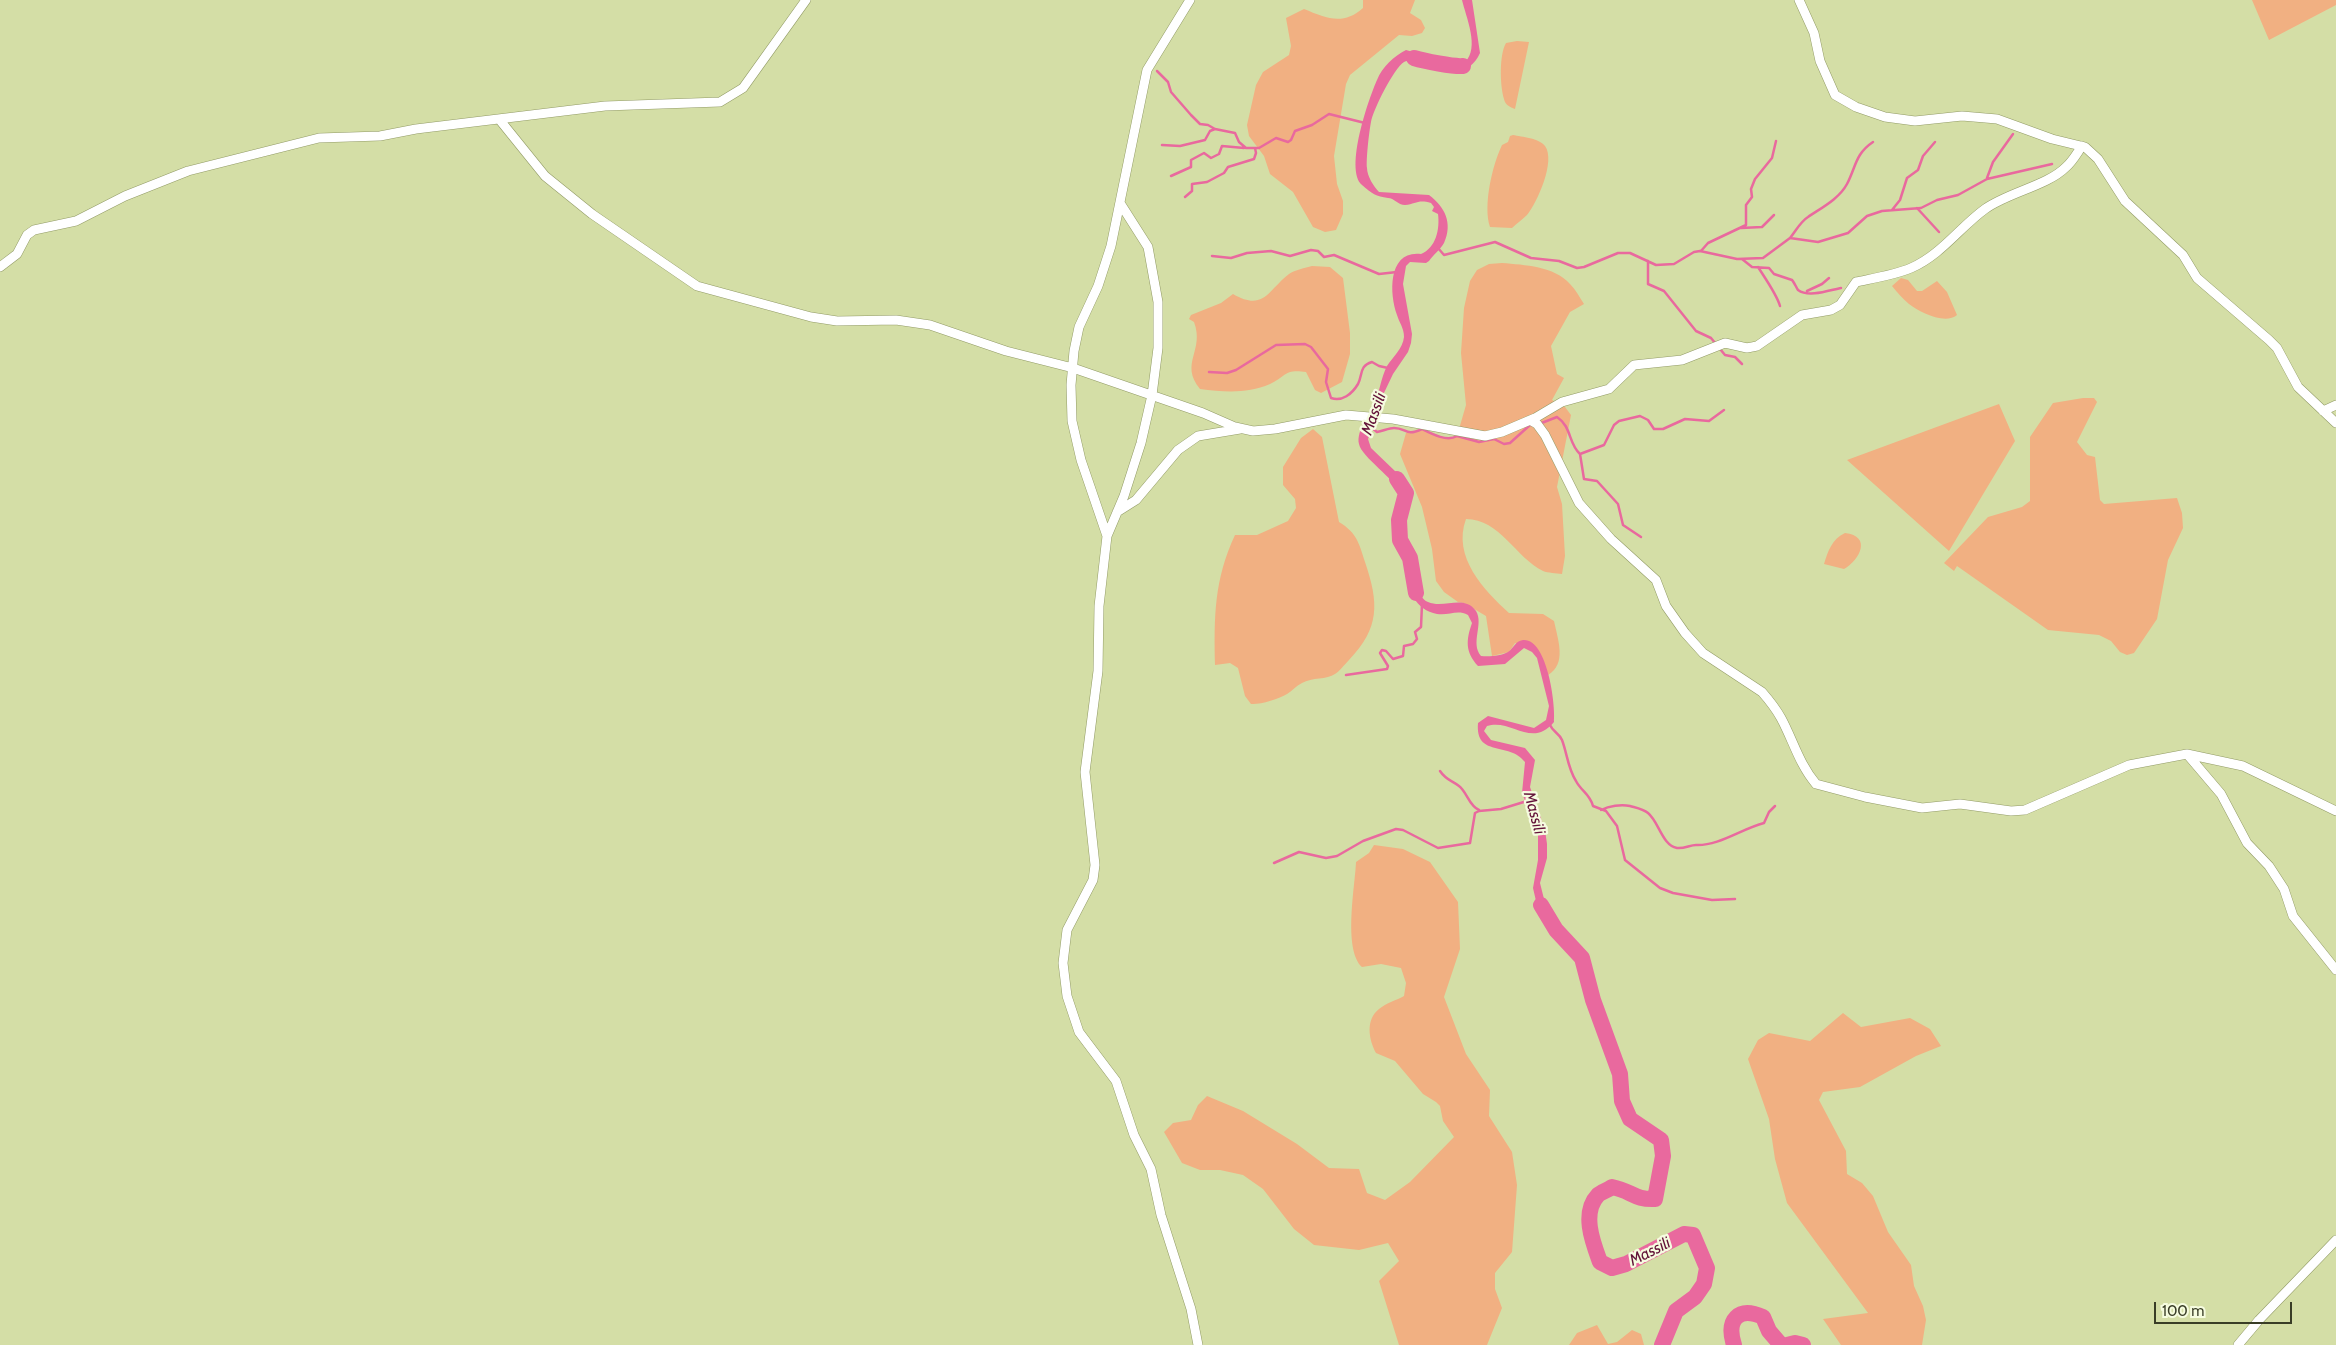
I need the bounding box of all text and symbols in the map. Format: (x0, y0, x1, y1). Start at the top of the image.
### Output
water label: Massili (1358, 390, 1390, 438)
water label: Massili (1519, 789, 1549, 837)
water label: Massili (1626, 1234, 1674, 1270)
scale bar (2156, 1292, 2294, 1324)
text: 100 m (2162, 1302, 2204, 1320)

